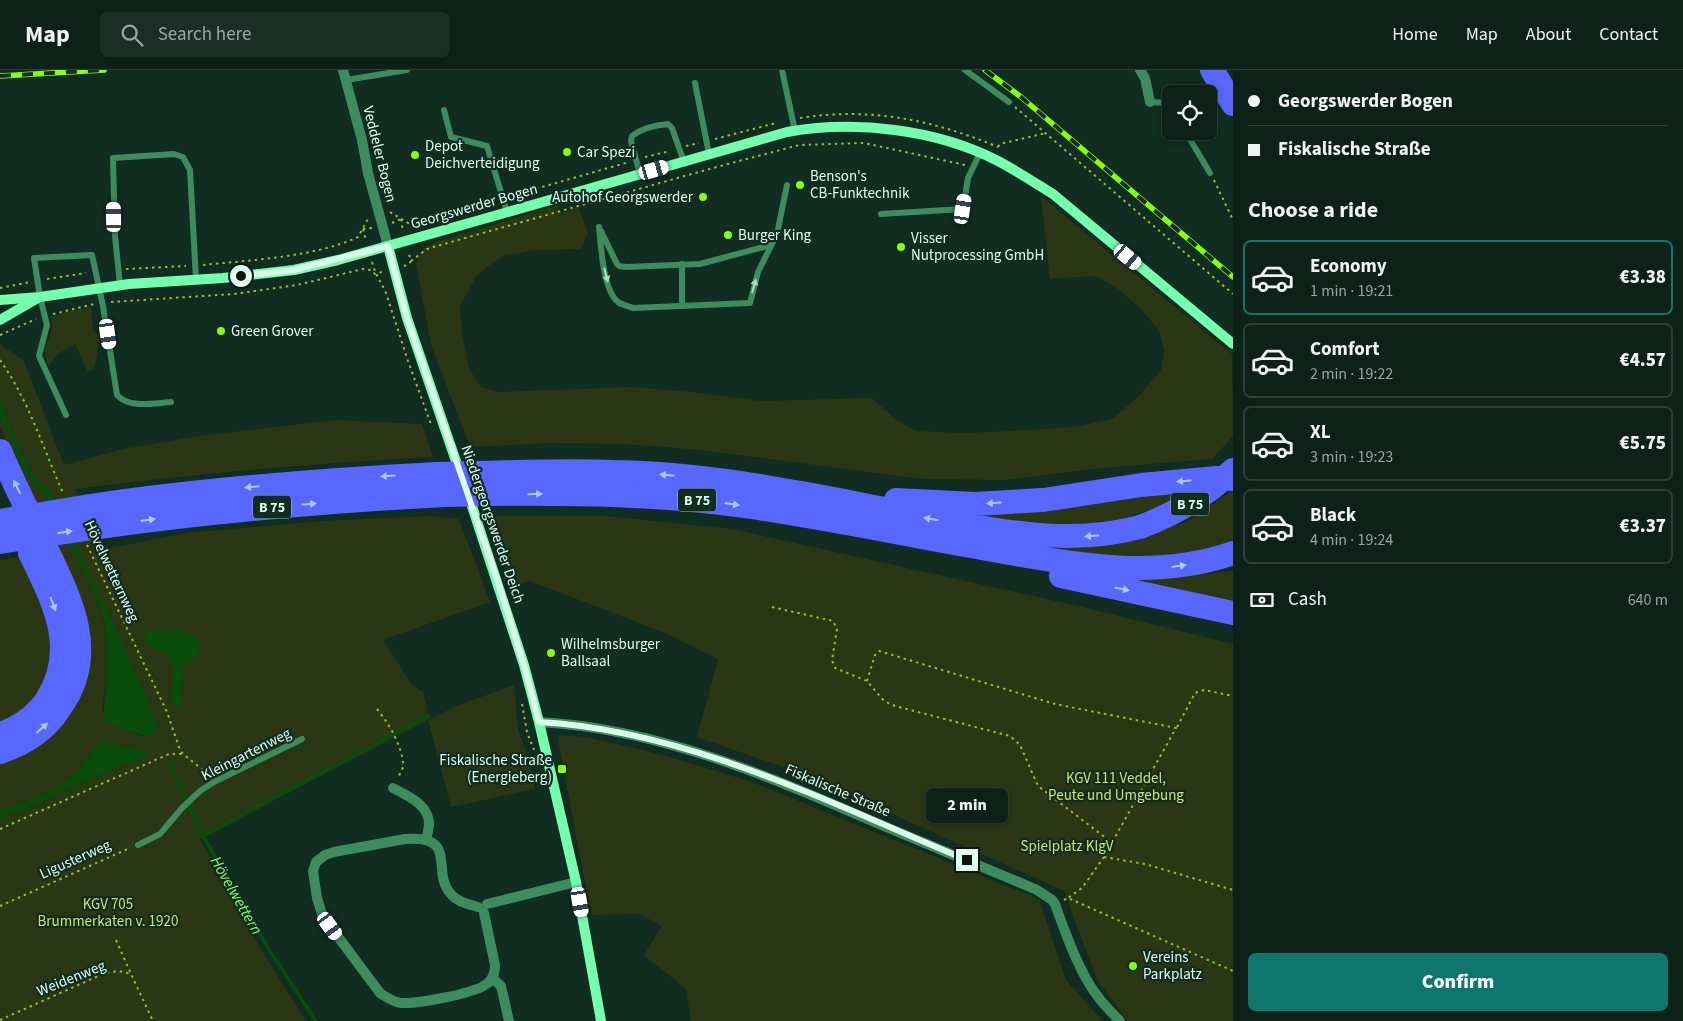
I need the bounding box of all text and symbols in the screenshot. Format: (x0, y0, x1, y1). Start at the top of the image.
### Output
search box (100, 12, 450, 57)
text: Map (25, 17, 70, 52)
icon: search (118, 21, 146, 49)
text: Search here (158, 21, 251, 48)
text: Home (1392, 22, 1438, 47)
text: Map (1466, 22, 1498, 47)
text: About (1526, 22, 1571, 47)
text: Contact (1599, 22, 1658, 47)
map controls (1162, 85, 1217, 140)
button: locate (1162, 85, 1217, 140)
text: Georgswerder Bogen (1278, 88, 1453, 115)
street label: Veddeler Bogen (357, 104, 402, 204)
place label: Depot Deichverteidigung (425, 136, 540, 174)
text: Fiskalische Straße (1278, 136, 1431, 163)
place label: Car Spezi (577, 142, 635, 163)
marker: Car Spezi (561, 146, 573, 158)
marker: Depot Deichverteidigung (409, 149, 421, 161)
car (637, 159, 670, 181)
place label: Benson's CB-Funktechnik (810, 166, 910, 204)
street label: Georgswerder Bogen (408, 178, 540, 235)
marker: Benson's CB-Funktechnik (794, 179, 806, 191)
place label: Autohof Georgswerder (552, 187, 694, 208)
marker: Autohof Georgswerder (697, 191, 709, 203)
car (953, 193, 972, 225)
text: Choose a ride (1248, 194, 1378, 226)
car (106, 202, 121, 232)
place label: Burger King (738, 225, 812, 246)
place label: Visser Nutprocessing GmbH (911, 228, 1044, 266)
marker: Burger King (722, 229, 734, 241)
marker: Visser Nutprocessing GmbH (895, 241, 907, 253)
car (1111, 242, 1144, 272)
text: Economy (1310, 253, 1387, 280)
icon: car (1250, 255, 1295, 300)
text: €3.38 (1620, 264, 1666, 291)
route start (230, 265, 252, 287)
one-way arrow (602, 268, 610, 283)
one-way arrow (750, 278, 758, 293)
text: 1 min · 19:21 (1310, 280, 1393, 302)
car (98, 318, 117, 350)
place label: Green Grover (231, 321, 314, 342)
marker: Green Grover (215, 325, 227, 337)
text: Comfort (1310, 336, 1380, 363)
icon: car (1250, 338, 1295, 383)
text: €4.57 (1620, 347, 1666, 374)
text: 2 min · 19:22 (1310, 363, 1393, 385)
text: XL (1310, 419, 1331, 446)
icon: car (1250, 421, 1295, 466)
text: €5.75 (1620, 430, 1666, 457)
street label: Niedergeorgswerder Deich (456, 442, 529, 606)
text: 3 min · 19:23 (1310, 446, 1393, 468)
one-way arrow (659, 471, 675, 479)
one-way arrow (380, 473, 396, 481)
one-way arrow (1176, 477, 1192, 485)
one-way arrow (12, 480, 21, 495)
one-way arrow (244, 483, 260, 491)
road number: B 75 (678, 488, 716, 512)
one-way arrow (527, 490, 543, 498)
road number: B 75 (1171, 492, 1209, 516)
road number: B 75 (253, 496, 291, 518)
one-way arrow (302, 499, 318, 507)
one-way arrow (986, 499, 1002, 507)
one-way arrow (724, 501, 740, 509)
text: Black (1310, 502, 1356, 529)
icon: car (1250, 504, 1295, 549)
text: €3.37 (1620, 513, 1666, 540)
one-way arrow (924, 515, 939, 523)
one-way arrow (140, 516, 156, 524)
street label: Hövelwetternweg (79, 517, 145, 626)
one-way arrow (58, 527, 74, 535)
text: 4 min · 19:24 (1310, 529, 1393, 551)
one-way arrow (1084, 532, 1100, 540)
one-way arrow (1171, 562, 1187, 570)
one-way arrow (1114, 585, 1130, 593)
icon: cash (1248, 586, 1276, 614)
text: Cash (1288, 586, 1327, 613)
text: 640 m (1628, 589, 1668, 611)
one-way arrow (49, 597, 57, 612)
place label: Wilhelmsburger Ballsaal (561, 634, 661, 672)
marker: Wilhelmsburger Ballsaal (545, 647, 557, 659)
one-way arrow (35, 723, 48, 734)
street label: Kleingartenweg (198, 723, 295, 786)
place label: Fiskalische Straße (Energieberg) (439, 750, 552, 788)
street label: Fiskalische Straße (782, 759, 894, 822)
marker: Fiskalische Straße (Energieberg) (556, 763, 568, 775)
park label: KGV 111 Veddel, Peute und Umgebung (1048, 768, 1184, 806)
callout: 2 min (926, 788, 1008, 822)
text: 2 min (947, 794, 987, 816)
street label: Ligusterweg (36, 834, 115, 885)
park label: Spielplatz KlgV (1020, 836, 1114, 857)
route end (956, 849, 978, 871)
water label: Hövelwettern (205, 852, 267, 939)
car (570, 886, 589, 918)
park label: KGV 705 Brummerkaten v. 1920 (38, 894, 178, 932)
car (315, 909, 344, 943)
place label: Vereins Parkplatz (1143, 947, 1202, 985)
button: Confirm (1248, 953, 1668, 1011)
street label: Weidenweg (34, 955, 109, 1002)
marker: Vereins Parkplatz (1127, 960, 1139, 972)

